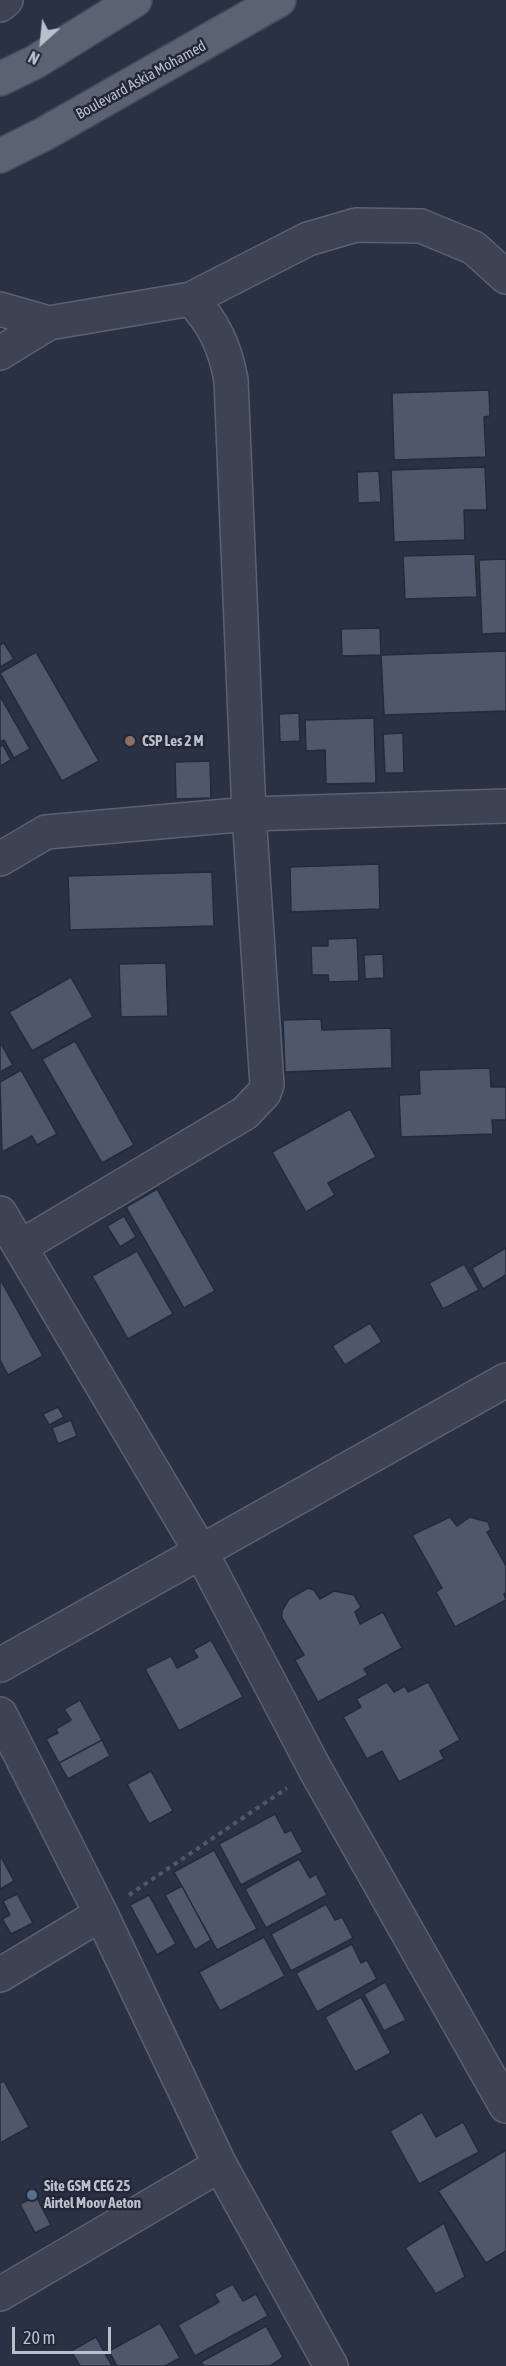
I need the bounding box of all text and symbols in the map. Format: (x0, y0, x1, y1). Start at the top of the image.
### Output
north arrow (12, 12, 72, 72)
street label: Boulevard Askia Mohamed (73, 37, 209, 123)
text: N (26, 48, 42, 68)
place label: CSP Les 2 M (142, 732, 204, 750)
marker: CSP Les 2 M (123, 734, 137, 748)
place label: Site GSM CEG 25 Airtel Moov Aeton (44, 2177, 141, 2212)
marker: Site GSM CEG 25 Airtel Moov Aeton (25, 2188, 39, 2202)
scale bar (15, 2315, 114, 2353)
text: 20 m (23, 2327, 55, 2348)

